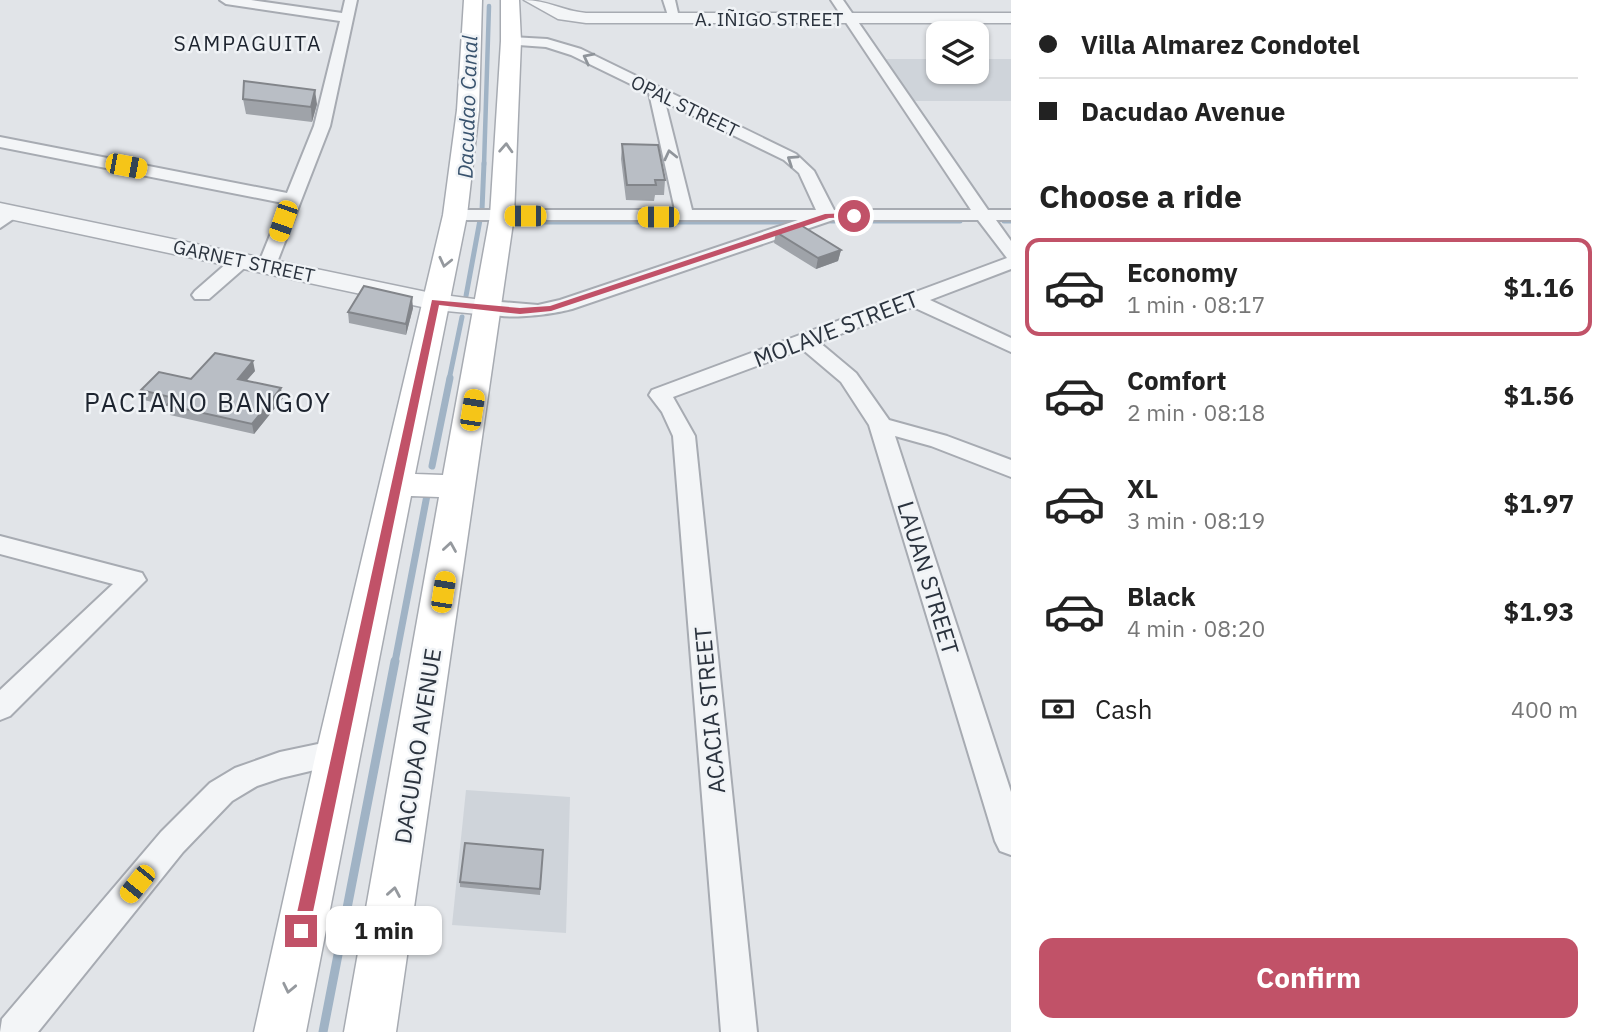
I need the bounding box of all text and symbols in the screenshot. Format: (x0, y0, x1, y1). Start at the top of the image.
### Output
street label: A. IÑIGO STREET (695, 7, 843, 31)
map controls (926, 21, 989, 84)
button: layers (926, 21, 989, 84)
text: Villa Almarez Condotel (1081, 27, 1360, 61)
district label: SAMPAGUITA (174, 29, 322, 57)
water label: Dacudao Canal (451, 34, 484, 179)
one-way arrow (583, 53, 595, 67)
street label: OPAL STREET (627, 70, 743, 143)
text: Dacudao Avenue (1081, 94, 1285, 128)
one-way arrow (498, 142, 513, 153)
one-way arrow (664, 149, 679, 161)
car (104, 152, 149, 180)
one-way arrow (787, 156, 800, 168)
text: Choose a ride (1039, 175, 1242, 217)
car (267, 198, 300, 244)
route start (838, 200, 870, 232)
car (505, 206, 547, 227)
car (638, 207, 680, 228)
street label: GARNET STREET (171, 234, 317, 288)
text: Economy (1127, 255, 1238, 289)
one-way arrow (438, 256, 453, 268)
icon: car (1043, 256, 1106, 319)
text: $1.16 (1504, 270, 1574, 304)
street label: MOLAVE STREET (749, 283, 922, 373)
text: 1 min · 08:17 (1127, 289, 1265, 319)
text: Comfort (1127, 363, 1226, 397)
icon: car (1043, 364, 1106, 427)
text: $1.56 (1504, 378, 1574, 412)
district label: PACIANO BANGOY (84, 385, 332, 419)
car (459, 388, 486, 432)
text: 2 min · 08:18 (1127, 397, 1265, 427)
text: XL (1127, 471, 1158, 505)
icon: car (1043, 472, 1106, 535)
text: $1.97 (1504, 486, 1574, 520)
street label: LAUAN STREET (891, 497, 967, 658)
text: 3 min · 08:19 (1127, 505, 1265, 535)
one-way arrow (442, 541, 457, 553)
car (430, 570, 457, 614)
text: Black (1127, 579, 1195, 613)
icon: car (1043, 580, 1106, 643)
text: $1.93 (1504, 594, 1574, 628)
text: 4 min · 08:20 (1127, 613, 1265, 643)
street label: ACACIA STREET (687, 625, 731, 795)
street label: DACUDAO AVENUE (387, 646, 447, 846)
icon: cash (1039, 690, 1077, 728)
text: Cash (1095, 692, 1152, 726)
text: 400 m (1511, 694, 1578, 724)
car (116, 861, 159, 907)
one-way arrow (386, 886, 401, 898)
callout: 1 min (326, 906, 441, 956)
route end (285, 915, 317, 947)
text: 1 min (354, 915, 414, 945)
button: Confirm (1039, 938, 1578, 1018)
one-way arrow (282, 982, 297, 994)

